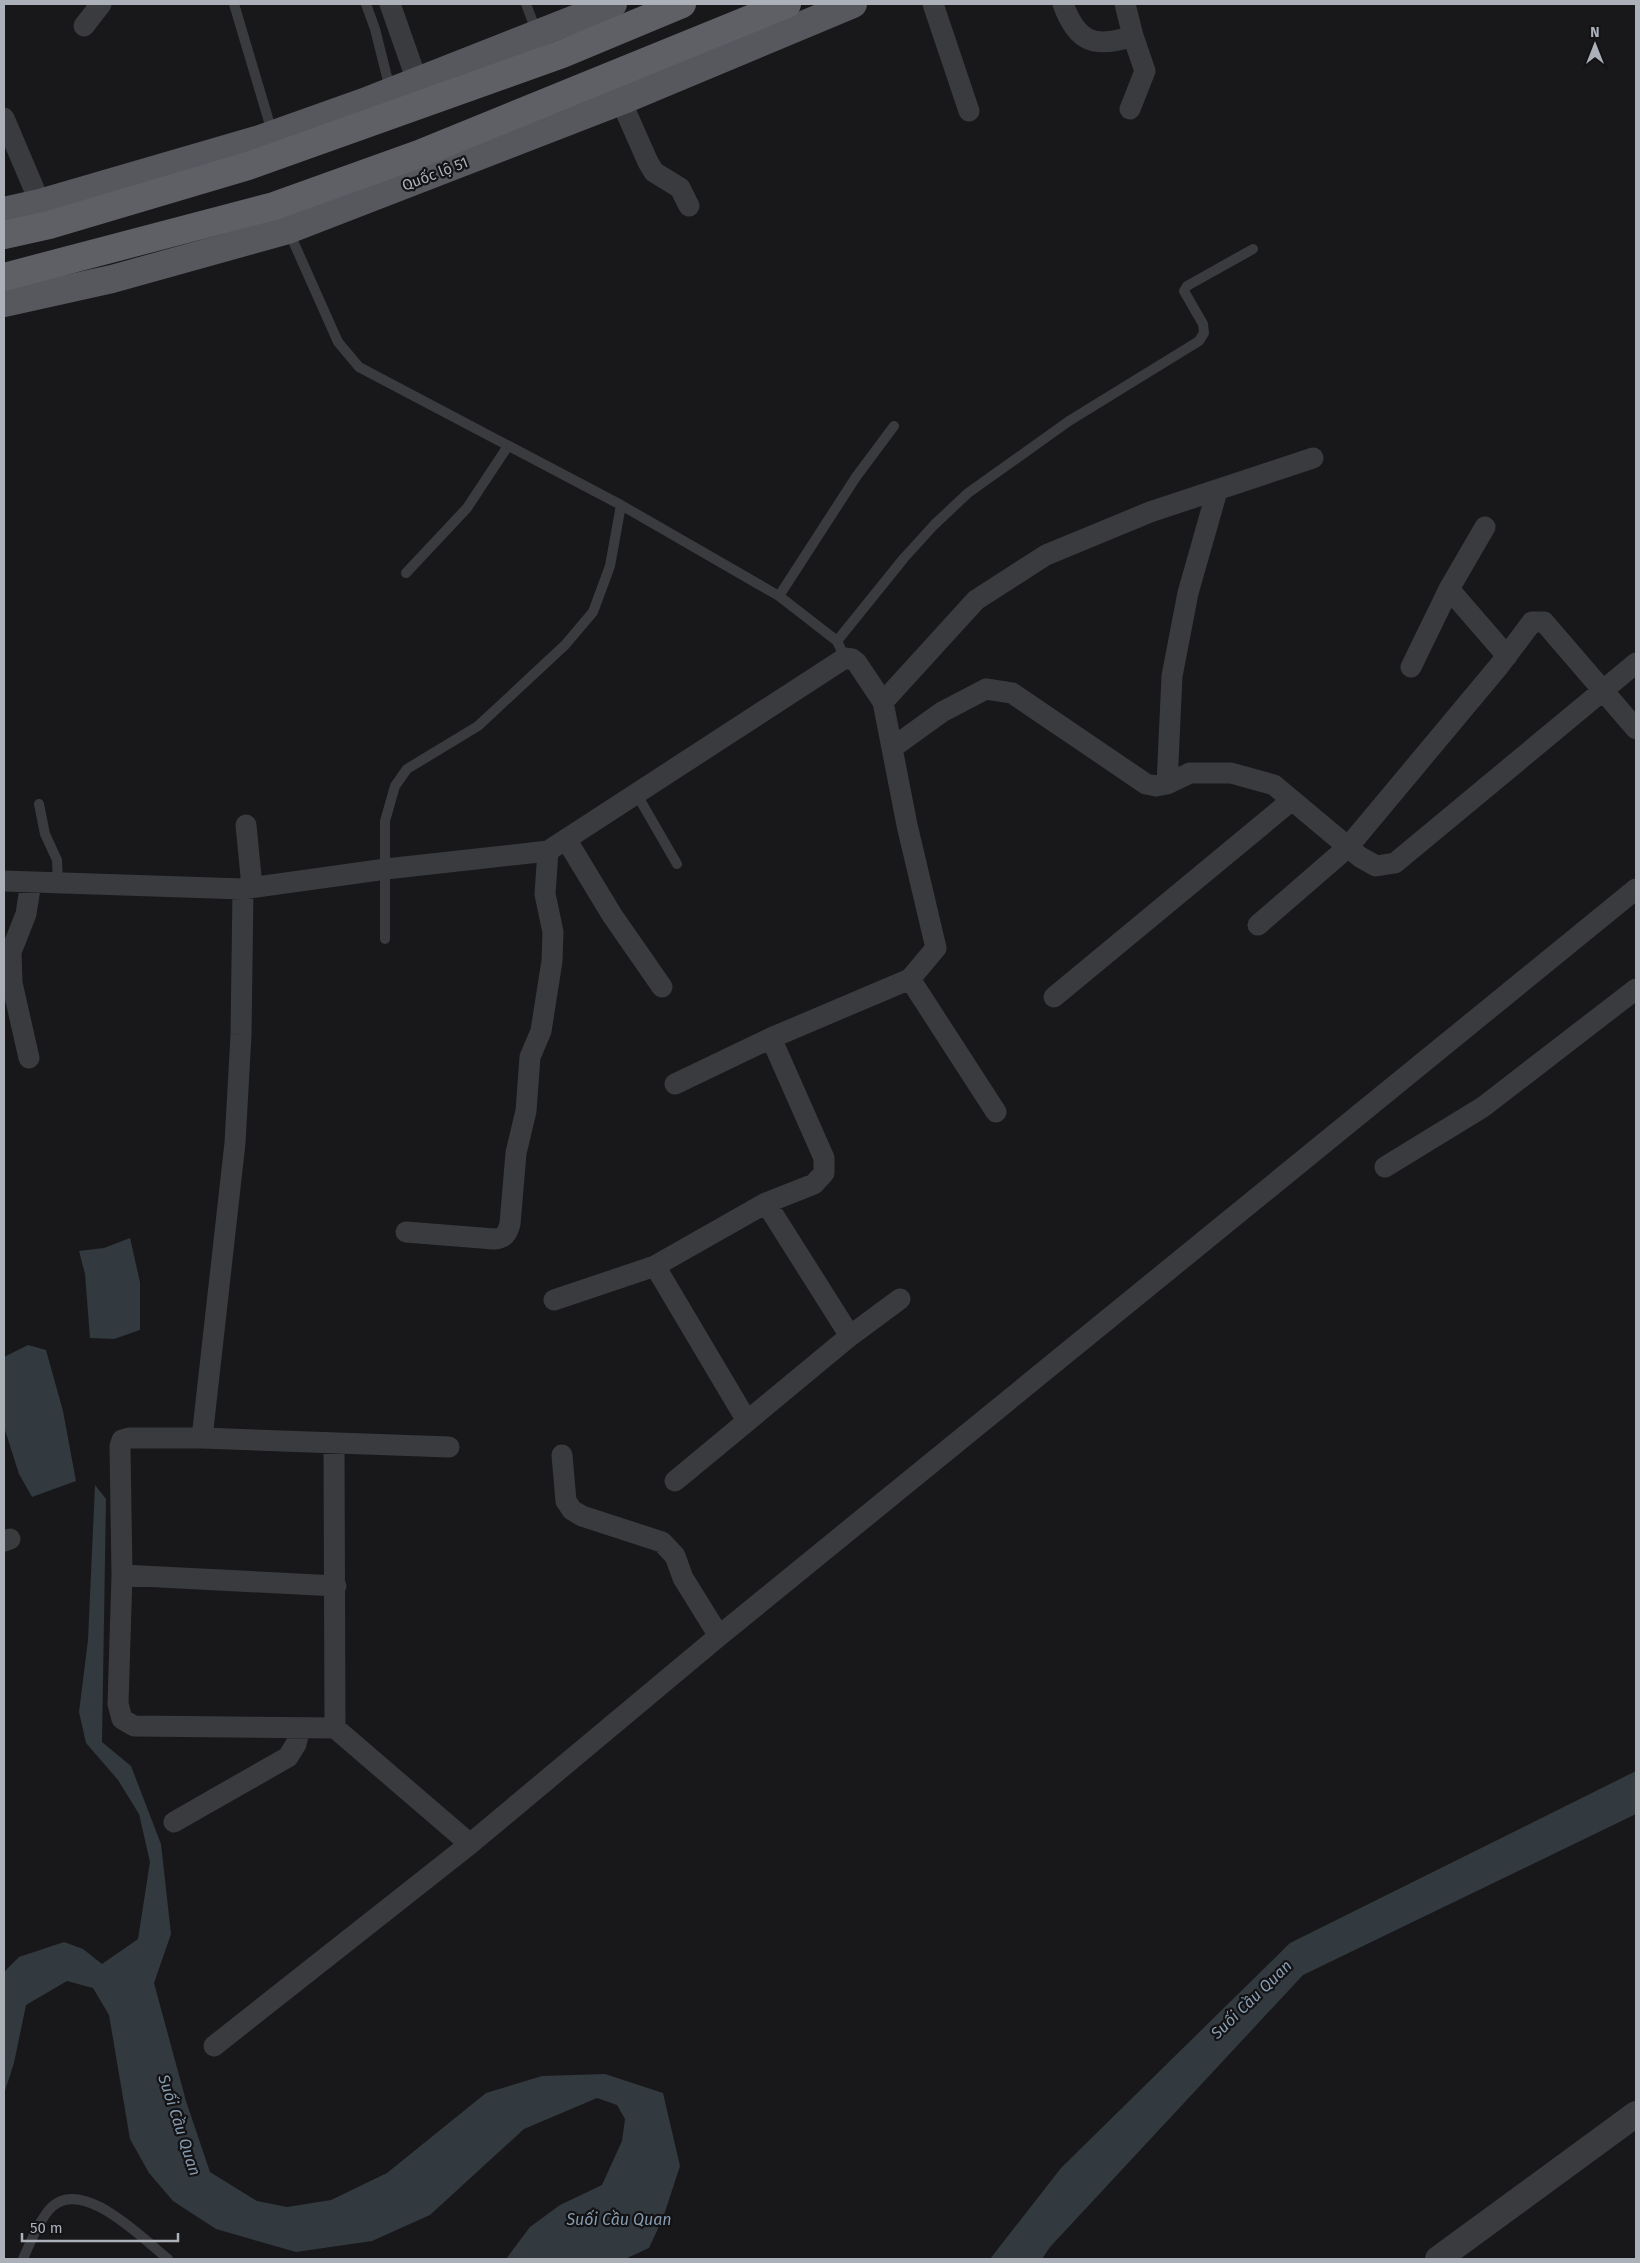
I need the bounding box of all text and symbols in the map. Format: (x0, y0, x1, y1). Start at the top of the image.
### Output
north arrow (1570, 20, 1620, 70)
text: N (1590, 24, 1600, 41)
street label: Quốc lộ 51 (399, 153, 471, 195)
water label: Suối Cầu Quan (1205, 1955, 1296, 2043)
water label: Suối Cầu Quan (154, 2071, 206, 2178)
water label: Suối Cầu Quan (565, 2209, 672, 2229)
scale bar (22, 2210, 179, 2242)
text: 50 m (30, 2219, 63, 2237)

